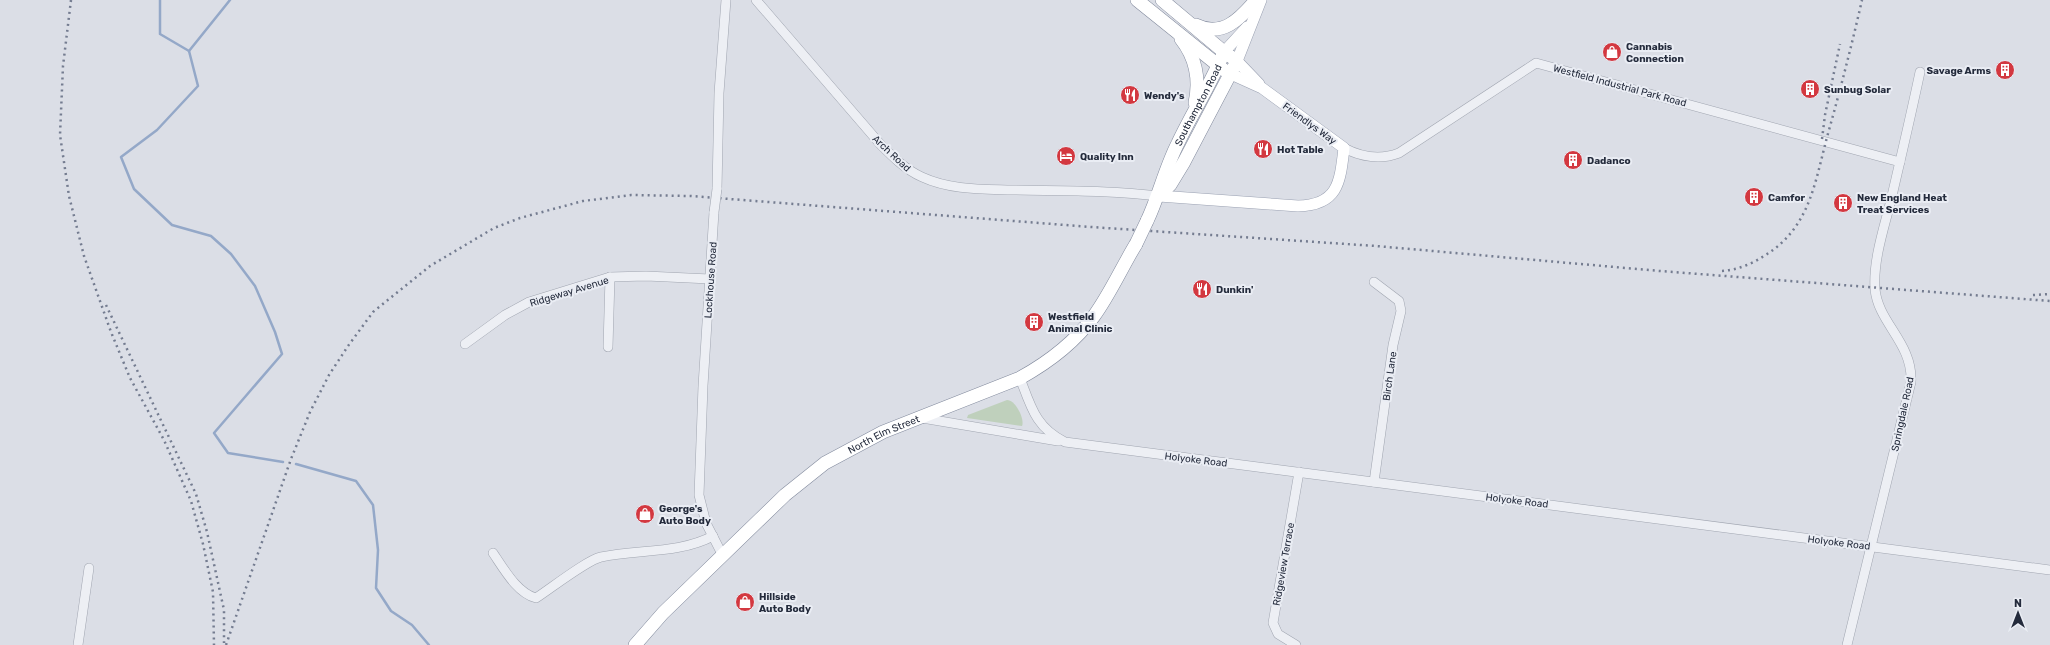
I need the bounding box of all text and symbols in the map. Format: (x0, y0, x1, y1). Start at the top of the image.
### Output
shop icon: Cannabis Connection (1601, 41, 1623, 63)
place label: Cannabis Connection (1626, 41, 1684, 65)
building icon: Savage Arms (1994, 59, 2016, 81)
street label: Westfield Industrial Park Road (1552, 62, 1688, 110)
street label: Southampton Road (1173, 63, 1225, 148)
place label: Savage Arms (1926, 65, 1991, 77)
building icon: Sunbug Solar (1799, 78, 1821, 100)
restaurant icon: Wendy's (1119, 84, 1141, 106)
place label: Sunbug Solar (1824, 84, 1891, 96)
place label: Wendy's (1144, 90, 1185, 102)
street label: Friendlys Way (1280, 100, 1339, 148)
street label: Arch Road (870, 133, 913, 175)
restaurant icon: Hot Table (1252, 138, 1274, 160)
place label: Hot Table (1277, 144, 1324, 156)
hotel icon: Quality Inn (1055, 145, 1077, 167)
building icon: Dadanco (1562, 149, 1584, 171)
place label: Quality Inn (1080, 151, 1134, 163)
place label: Dadanco (1587, 155, 1631, 167)
building icon: Camfor (1743, 186, 1765, 208)
place label: Camfor (1768, 192, 1805, 204)
building icon: New England Heat Treat Services (1832, 192, 1854, 214)
place label: New England Heat Treat Services (1857, 192, 1947, 216)
street label: Lockhouse Road (702, 241, 720, 319)
street label: Ridgeway Avenue (528, 274, 611, 310)
restaurant icon: Dunkin' (1191, 278, 1213, 300)
place label: Dunkin' (1216, 284, 1254, 296)
building icon: Westfield Animal Clinic (1023, 311, 1045, 333)
place label: Westfield Animal Clinic (1048, 311, 1113, 335)
street label: Birch Lane (1381, 350, 1399, 402)
street label: Springdale Road (1889, 376, 1917, 453)
street label: North Elm Street (846, 413, 922, 457)
street label: Holyoke Road (1164, 450, 1228, 470)
street label: Holyoke Road (1485, 491, 1549, 511)
shop icon: George's Auto Body (634, 503, 656, 525)
place label: George's Auto Body (659, 503, 711, 527)
street label: Ridgeview Terrace (1271, 521, 1297, 607)
street label: Holyoke Road (1807, 533, 1871, 553)
shop icon: Hillside Auto Body (734, 591, 756, 613)
place label: Hillside Auto Body (759, 591, 811, 615)
north arrow (1998, 593, 2038, 633)
text: N (2014, 597, 2022, 610)

